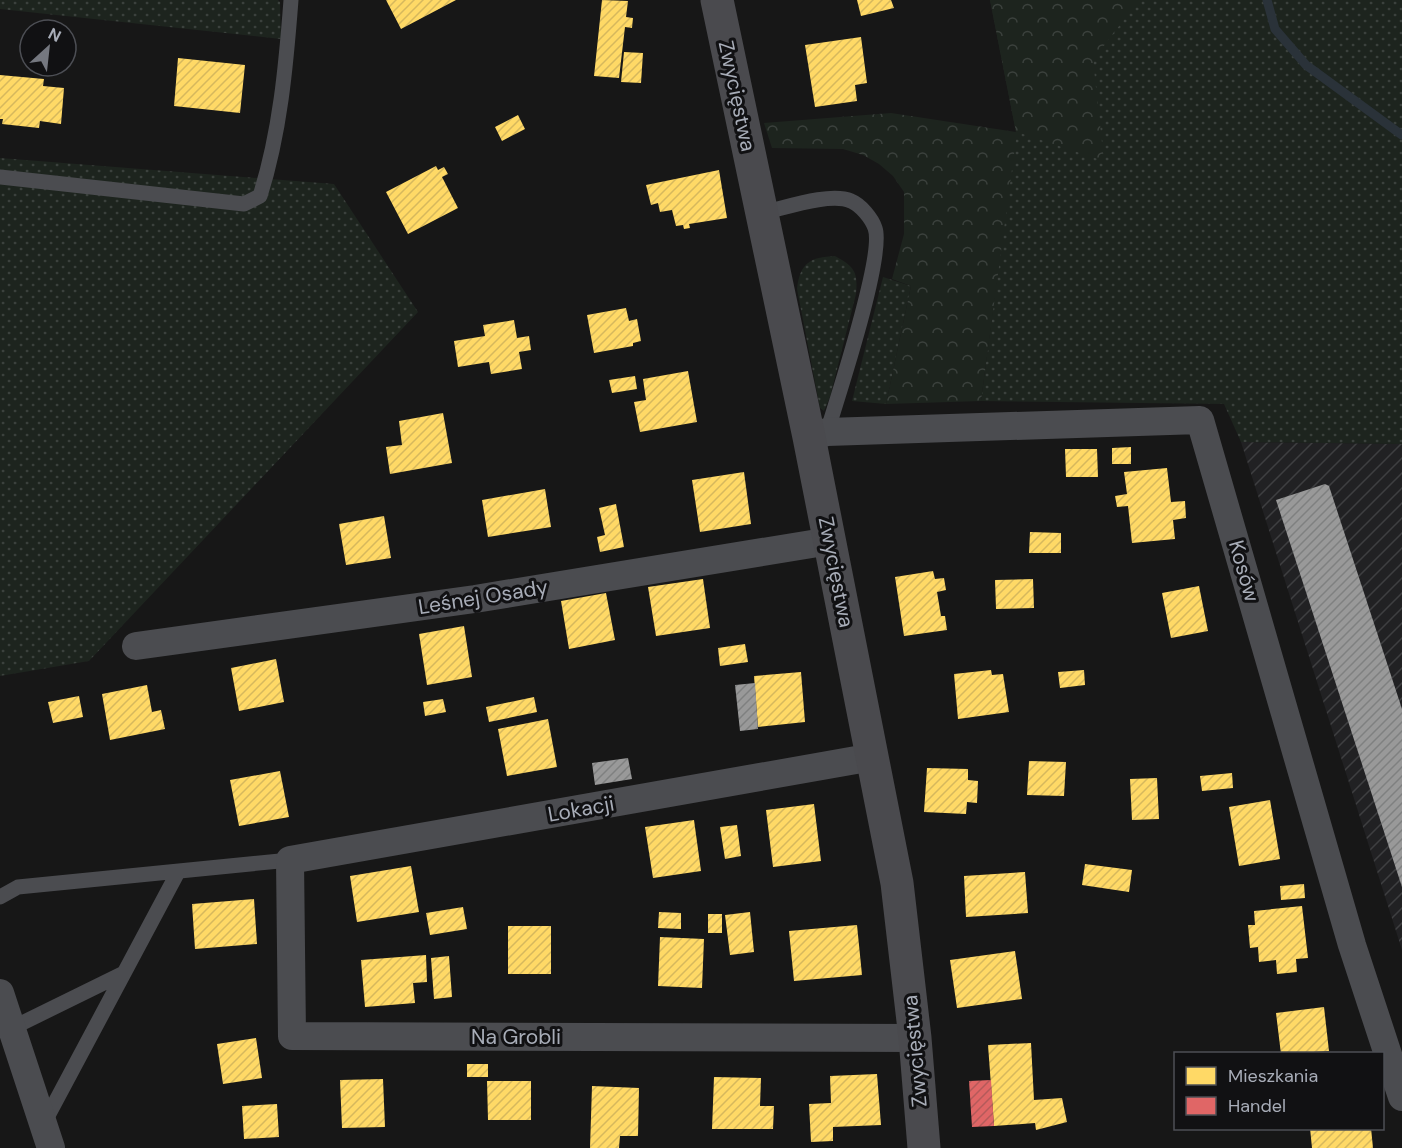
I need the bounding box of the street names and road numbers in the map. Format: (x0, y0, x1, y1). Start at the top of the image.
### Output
street label: Zwycięstwa (712, 38, 762, 154)
street label: Zwycięstwa (812, 514, 860, 630)
street label: Kosów (1222, 537, 1266, 605)
street label: Leśnej Osady (416, 573, 550, 621)
street label: Lokacji (545, 789, 617, 829)
street label: Zwycięstwa (896, 994, 934, 1108)
street label: Na Grobli (471, 1023, 561, 1051)

